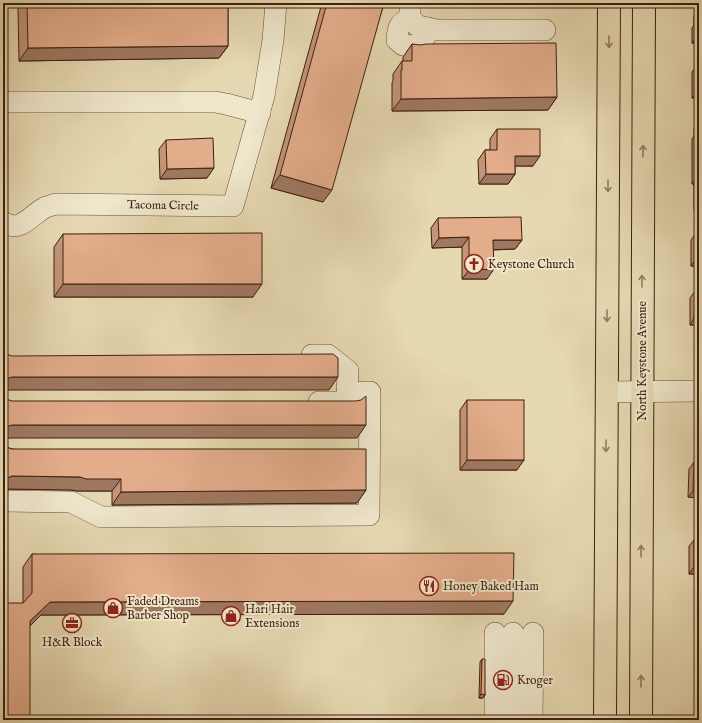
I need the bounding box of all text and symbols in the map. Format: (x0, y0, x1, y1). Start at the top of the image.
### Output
one-way arrow (605, 35, 613, 48)
one-way arrow (639, 145, 647, 158)
one-way arrow (604, 179, 612, 192)
street label: Tacoma Circle (127, 197, 199, 214)
church icon: Keystone Church (463, 253, 485, 275)
place label: Keystone Church (488, 257, 575, 272)
one-way arrow (638, 275, 646, 288)
street label: North Keystone Avenue (635, 301, 650, 421)
one-way arrow (603, 309, 611, 322)
one-way arrow (602, 439, 610, 452)
one-way arrow (637, 545, 645, 558)
restaurant icon: Honey Baked Ham (418, 575, 440, 597)
place label: Honey Baked Ham (443, 579, 539, 594)
place label: Faded Dreams Barber Shop (127, 594, 199, 624)
shop icon: Faded Dreams Barber Shop (102, 597, 124, 619)
place label: Hari Hair Extensions (245, 602, 300, 631)
shop icon: Hari Hair Extensions (220, 605, 242, 627)
office icon: H&R Block (61, 612, 83, 634)
place label: H&R Block (42, 635, 103, 650)
fuel station icon: Kroger (492, 669, 514, 691)
place label: Kroger (517, 673, 554, 688)
one-way arrow (637, 675, 645, 688)

